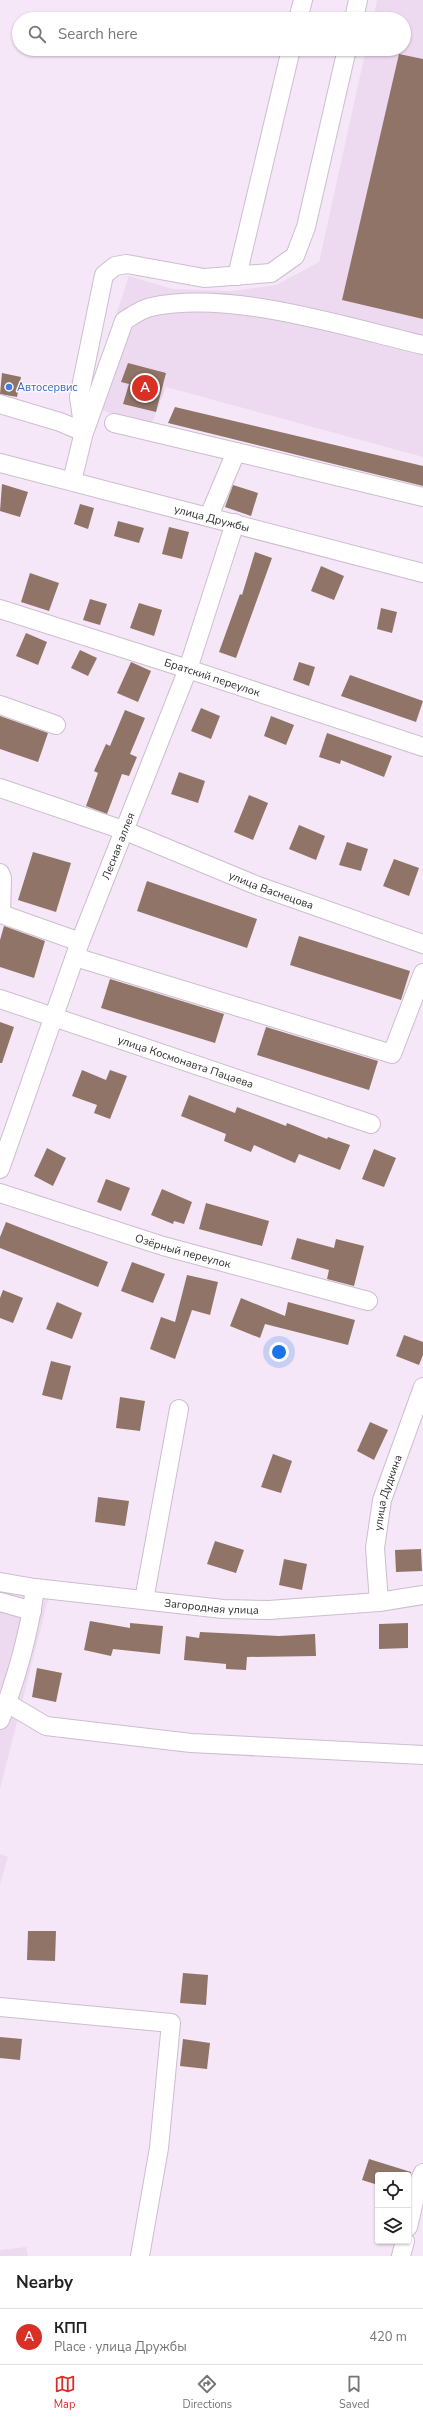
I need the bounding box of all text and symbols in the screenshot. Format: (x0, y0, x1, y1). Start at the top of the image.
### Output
search box (12, 12, 411, 56)
icon: search (26, 23, 48, 45)
text: Search here (58, 24, 138, 44)
pin: A (132, 373, 158, 403)
place label: Автосервис (17, 380, 78, 395)
marker: Автосервис (4, 382, 14, 392)
street label: улица Дружбы (173, 502, 251, 536)
street label: Братский переулок (162, 655, 262, 700)
street label: Лесная аллея (98, 810, 139, 882)
street label: улица Васнецова (226, 868, 316, 913)
street label: улица Космонавта Пацаева (116, 1032, 255, 1092)
street label: Озёрный переулок (133, 1230, 233, 1272)
your location (269, 1342, 289, 1362)
street label: улица Дудкина (371, 1453, 406, 1532)
street label: Загородная улица (163, 1595, 259, 1618)
map controls (375, 2172, 411, 2244)
button: locate (375, 2172, 411, 2208)
button: layers (375, 2208, 411, 2244)
text: Nearby (16, 2271, 73, 2294)
text: КПП (54, 2318, 87, 2338)
text: A (24, 2328, 34, 2346)
text: 420 m (369, 2328, 407, 2346)
text: Place · улица Дружбы (54, 2338, 187, 2356)
tab: Map (54, 2373, 76, 2412)
tab: Directions (183, 2373, 232, 2412)
tab: Saved (339, 2373, 369, 2412)

